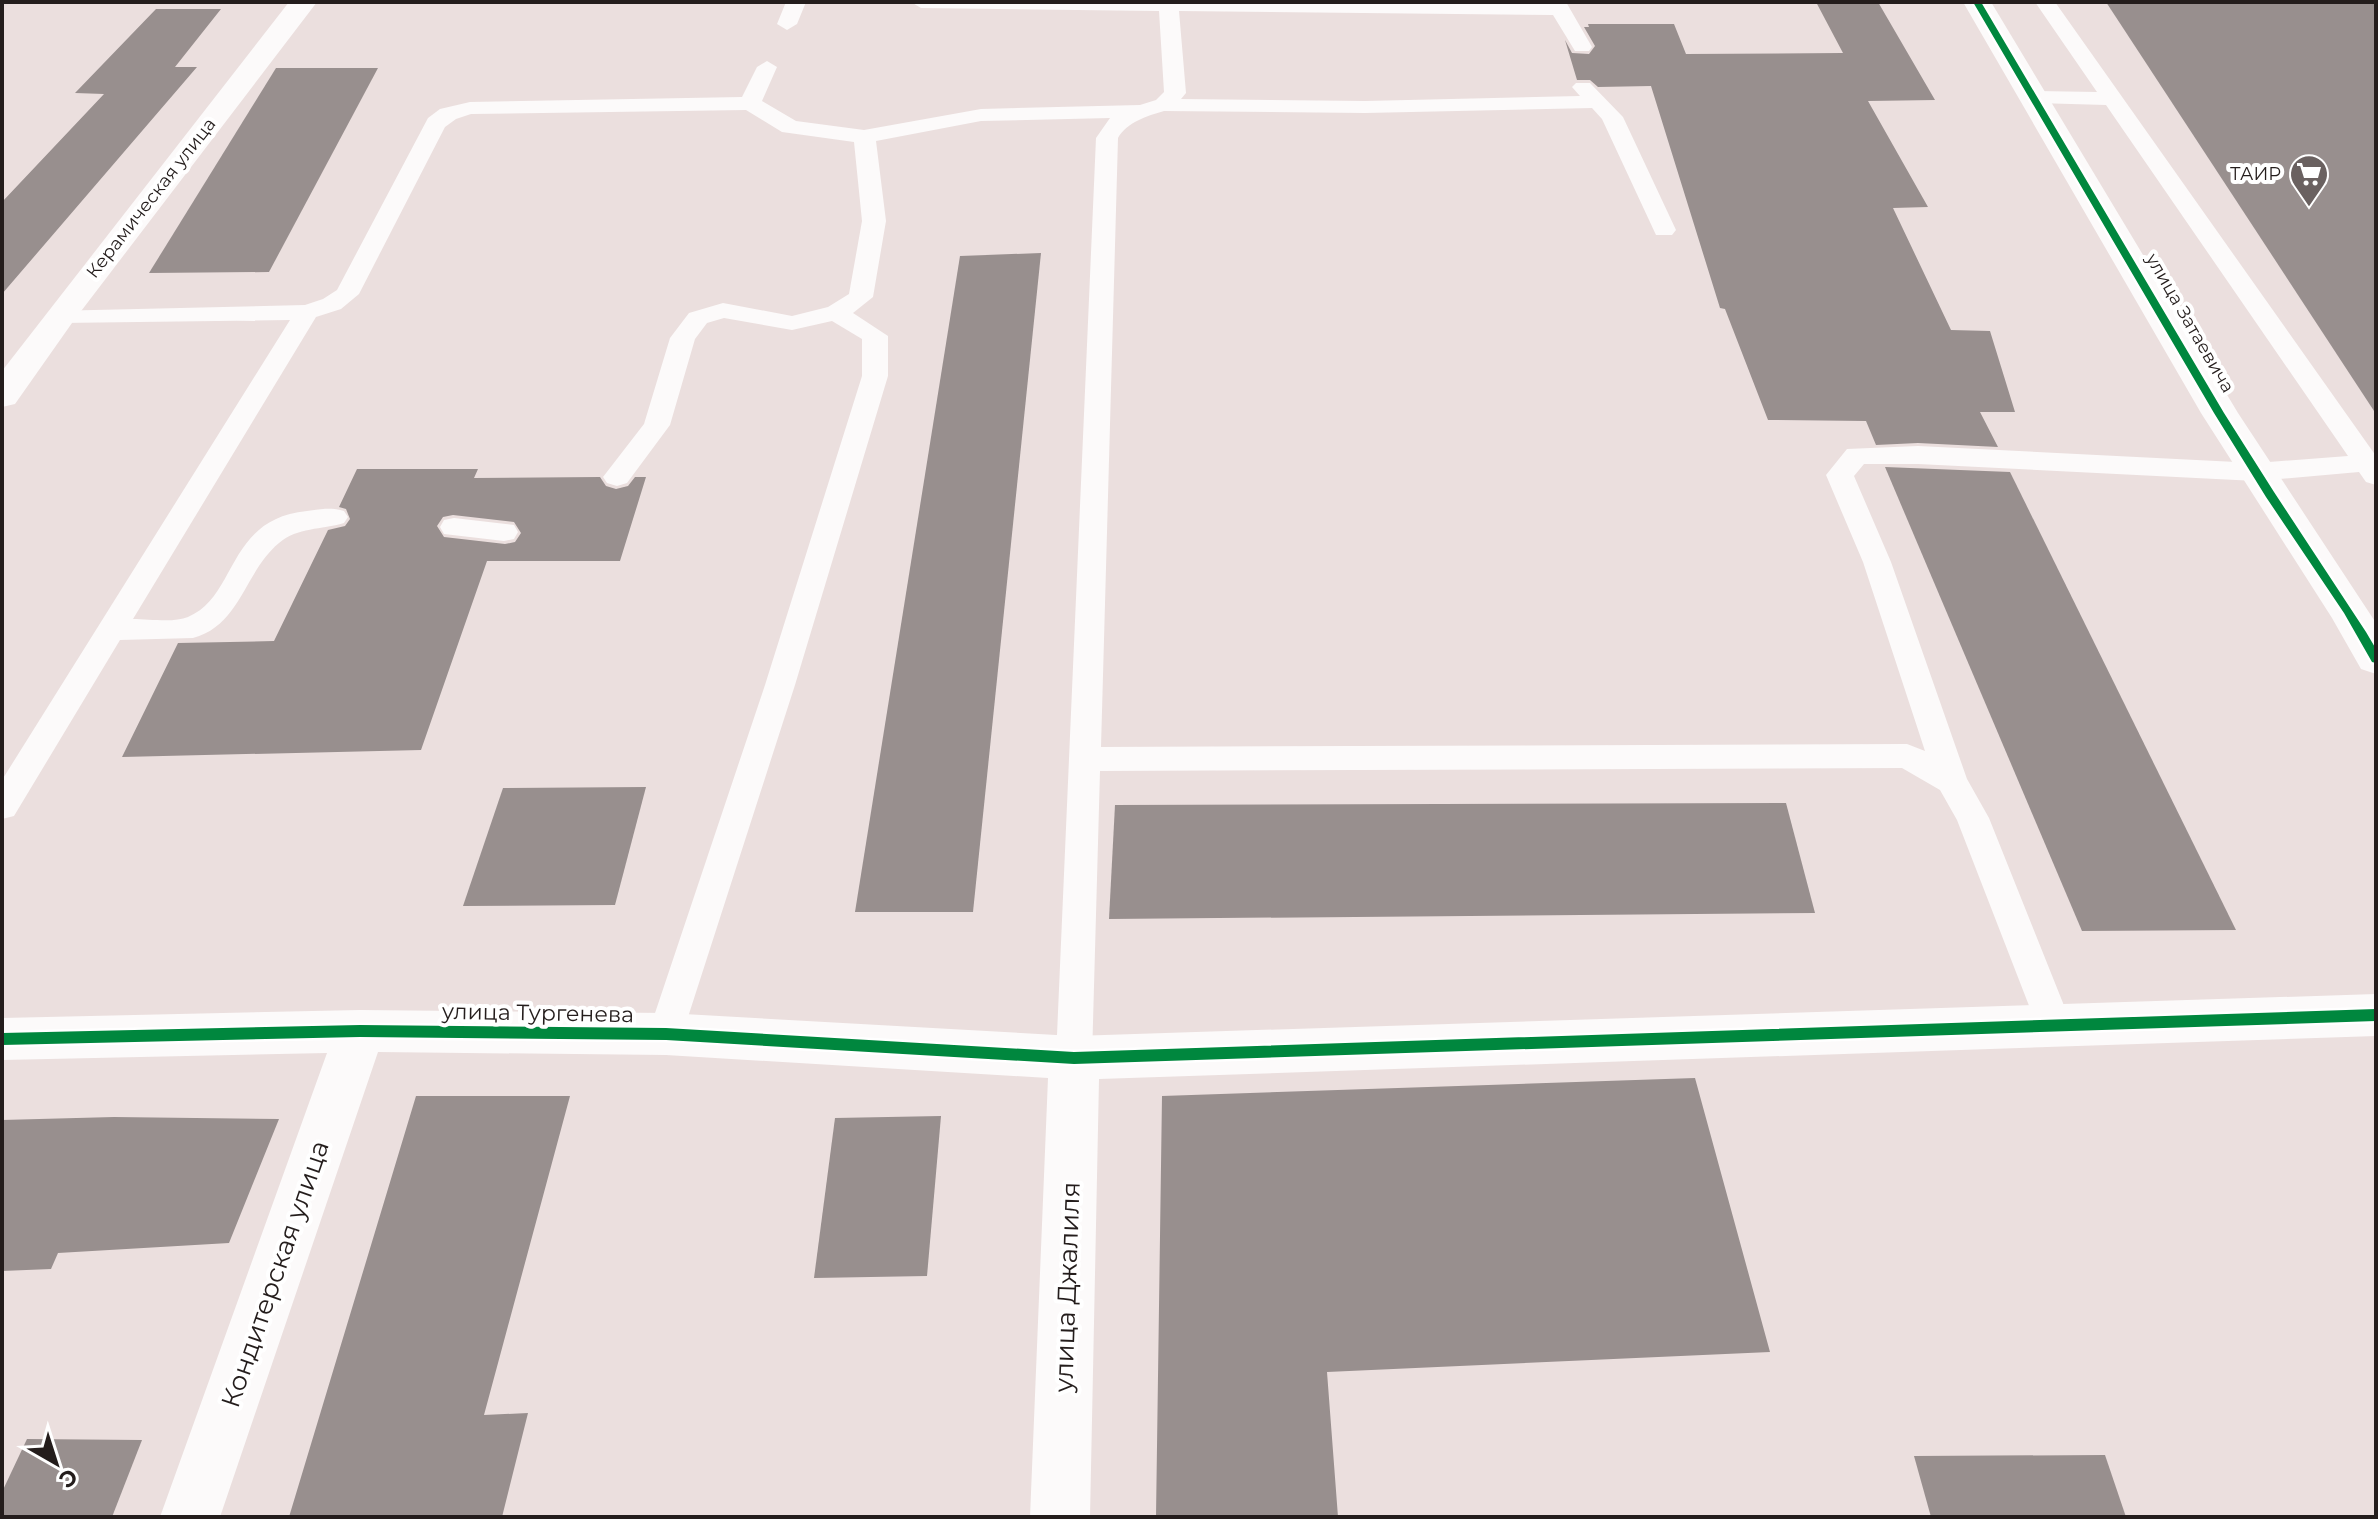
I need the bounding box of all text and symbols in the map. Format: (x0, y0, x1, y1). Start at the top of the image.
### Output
street label: Керамическая улица (82, 114, 220, 282)
supermarket icon: ТАИР (2288, 153, 2330, 208)
place label: ТАИР (2230, 163, 2281, 185)
street label: улица Затаевича (2141, 249, 2239, 397)
street label: улица Тургенева (441, 998, 634, 1028)
street label: Кондитерская улица (214, 1136, 336, 1412)
street label: улица Джалиля (1047, 1181, 1087, 1394)
north arrow (16, 1423, 96, 1503)
text: С (54, 1463, 83, 1494)

